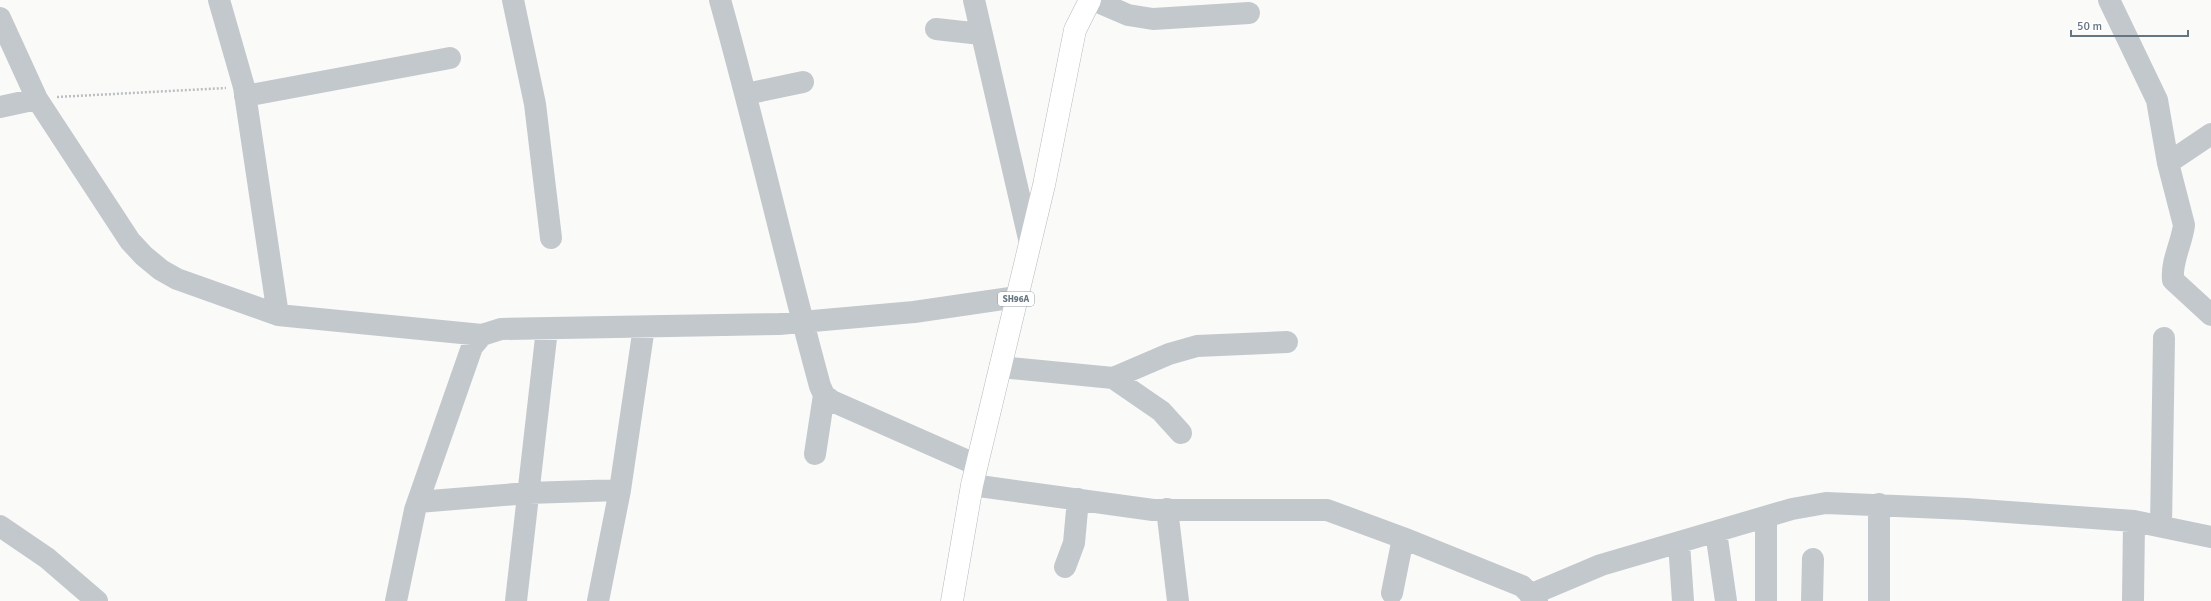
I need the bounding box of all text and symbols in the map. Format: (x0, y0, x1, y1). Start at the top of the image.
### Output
scale bar (2071, 12, 2188, 38)
text: 50 m (2077, 19, 2102, 34)
road number: SH96A (998, 292, 1034, 306)

